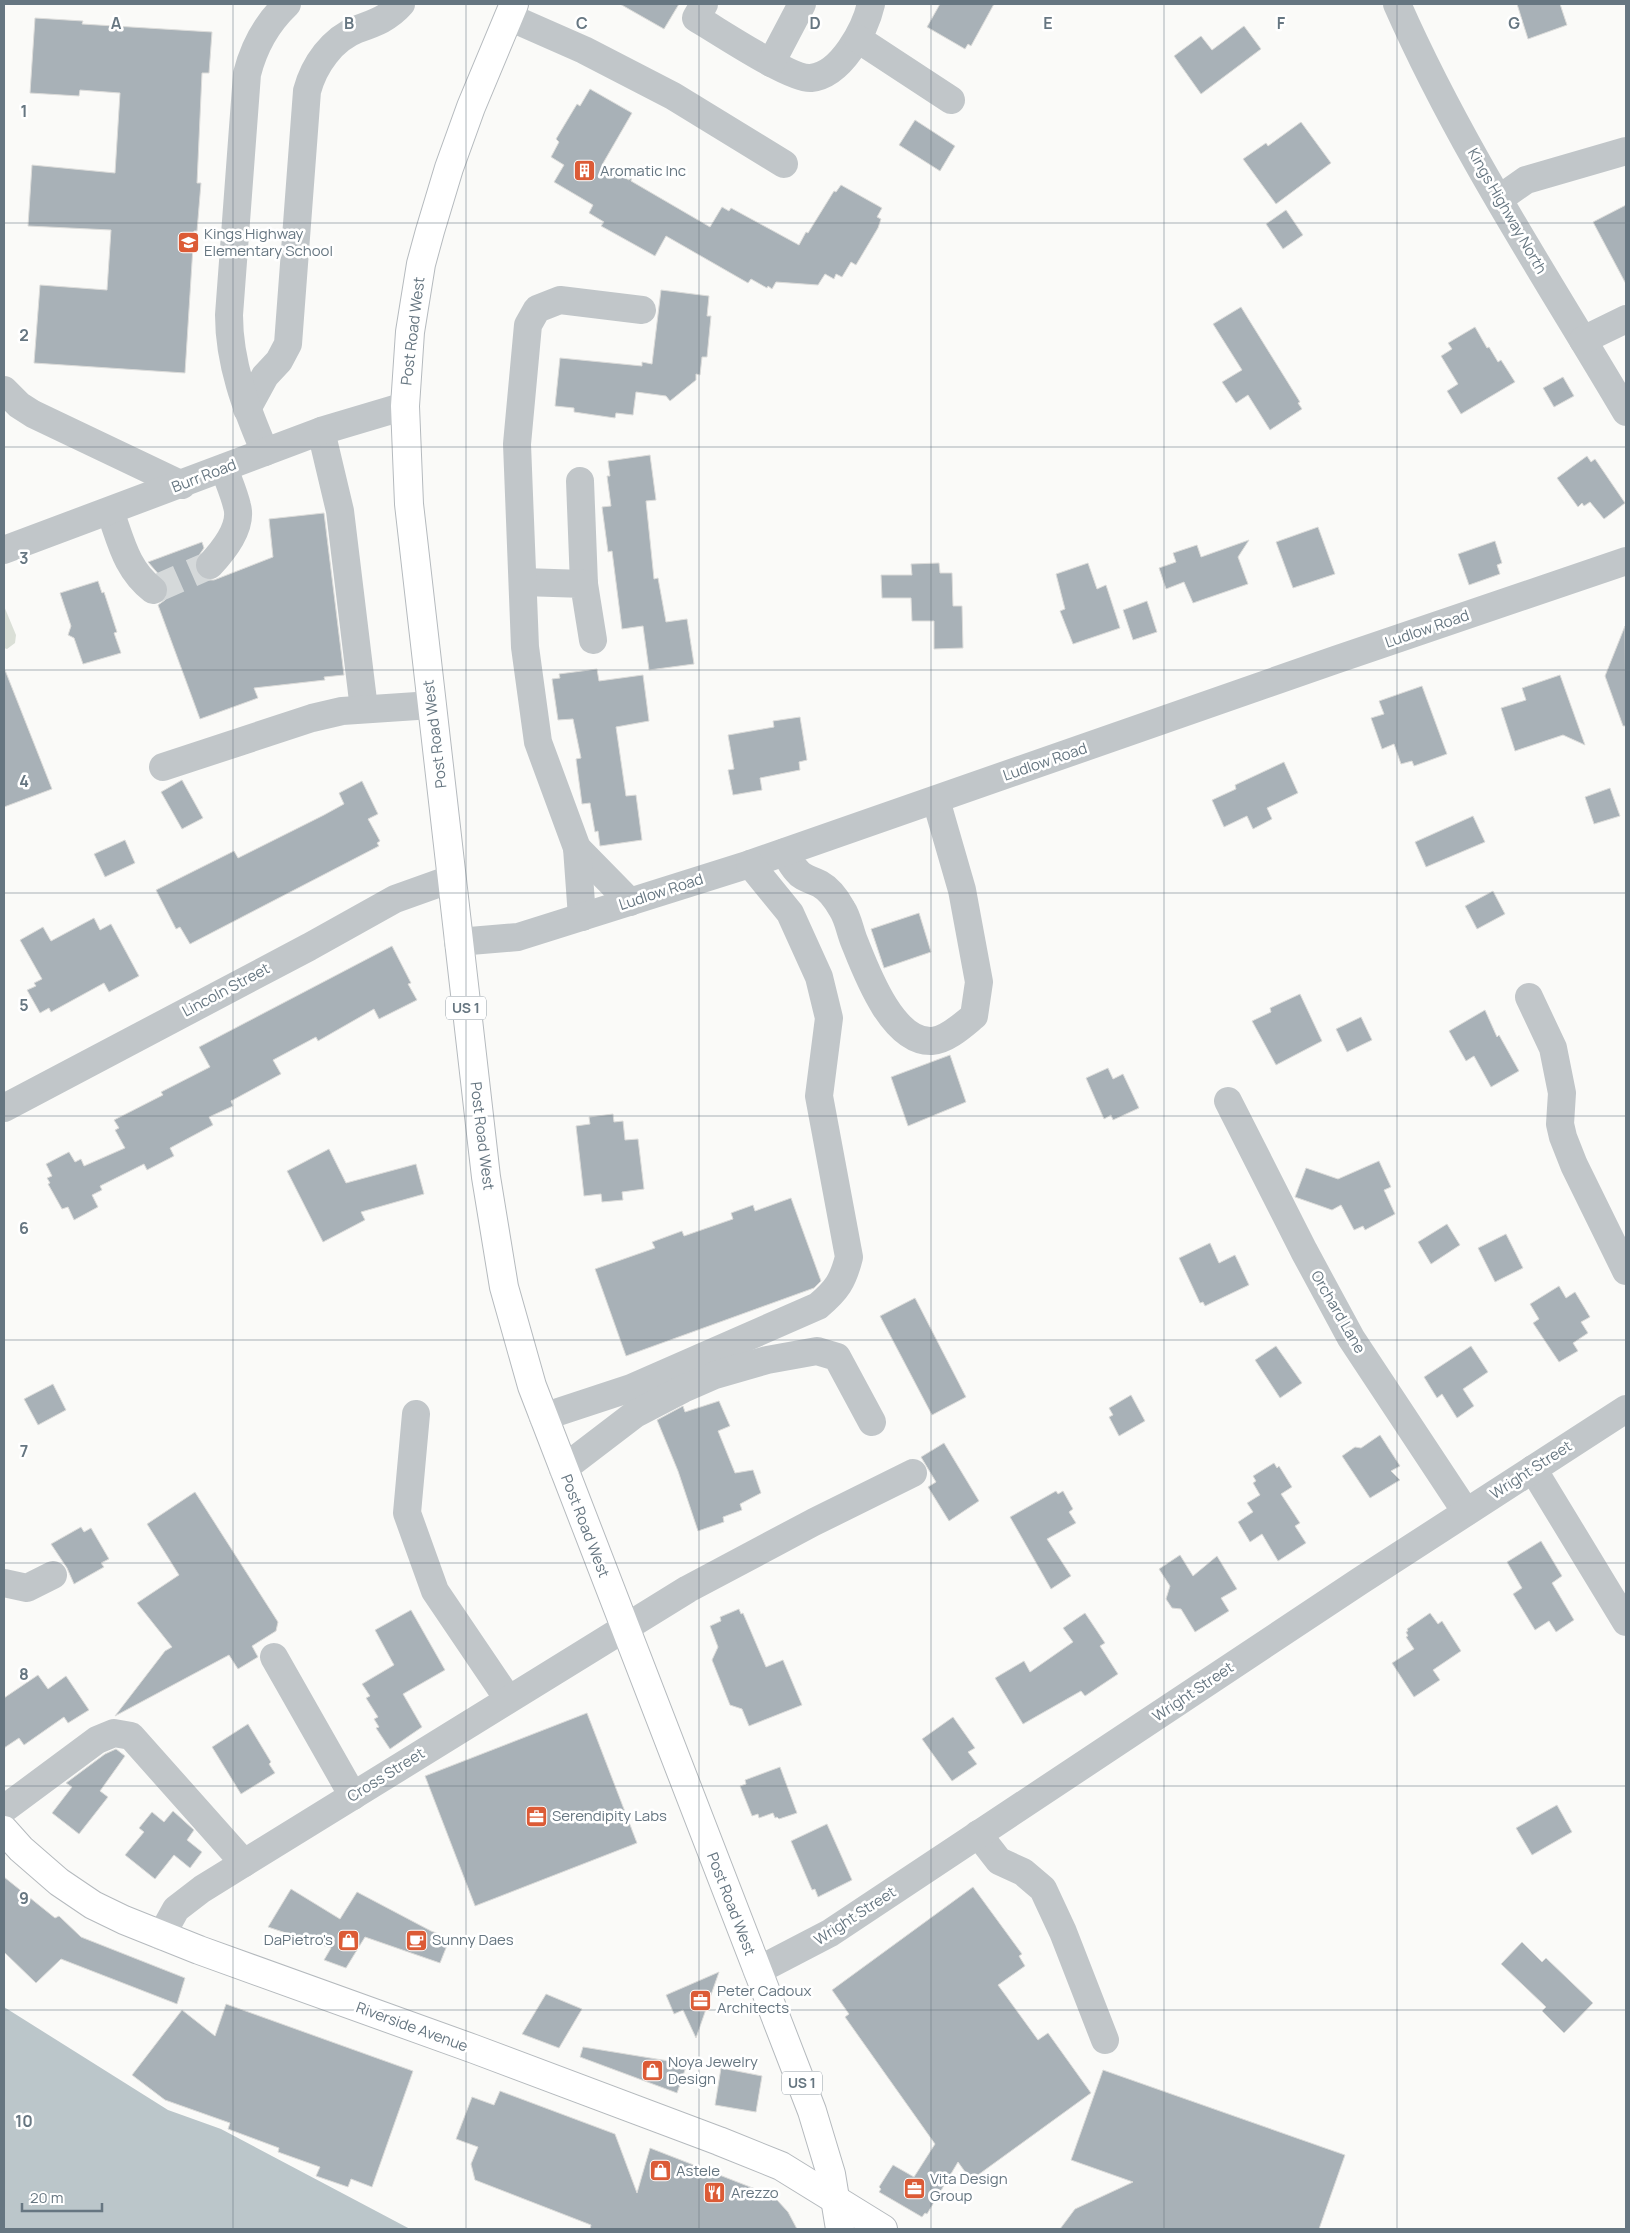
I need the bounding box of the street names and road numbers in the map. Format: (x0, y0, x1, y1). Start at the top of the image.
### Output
street label: Kings Highway North (1463, 144, 1552, 278)
street label: Post Road West (395, 276, 430, 386)
street label: Burr Road (169, 454, 239, 497)
street label: Ludlow Road (1382, 604, 1472, 653)
street label: Post Road West (417, 679, 452, 789)
street label: Ludlow Road (1000, 737, 1090, 786)
street label: Ludlow Road (616, 868, 706, 915)
street label: Lincoln Street (178, 958, 273, 1021)
road number: US 1 (446, 996, 486, 1020)
street label: Post Road West (465, 1081, 500, 1191)
street label: Orchard Lane (1306, 1266, 1371, 1357)
street label: Wright Street (1486, 1435, 1576, 1504)
street label: Post Road West (556, 1471, 615, 1580)
street label: Wright Street (1148, 1657, 1237, 1727)
street label: Cross Street (343, 1742, 428, 1807)
street label: Post Road West (702, 1849, 761, 1958)
street label: Wright Street (810, 1881, 900, 1950)
street label: Riverside Avenue (353, 1997, 471, 2057)
road number: US 1 (782, 2072, 822, 2094)

